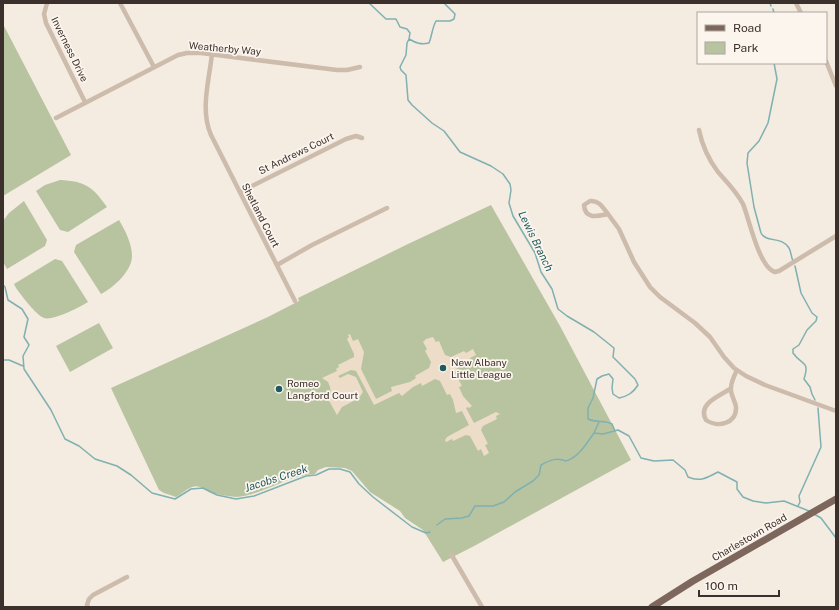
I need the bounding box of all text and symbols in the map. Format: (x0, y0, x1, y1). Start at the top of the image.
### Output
legend (697, 12, 827, 64)
street label: Inverness Drive (49, 15, 91, 84)
text: Road (733, 21, 761, 35)
street label: Weatherby Way (188, 39, 262, 57)
text: Park (733, 41, 759, 55)
street label: St Andrews Court (256, 130, 336, 176)
street label: Shetland Court (240, 181, 282, 249)
water label: Lewis Branch (516, 209, 556, 273)
place label: New Albany Little League (451, 356, 512, 380)
marker: New Albany Little League (438, 363, 448, 373)
place label: Romeo Langford Court (287, 377, 358, 401)
marker: Romeo Langford Court (274, 384, 284, 394)
water label: Jacobs Creek (243, 462, 309, 494)
street label: Charlestown Road (709, 511, 789, 563)
scale bar (699, 572, 779, 598)
text: 100 m (705, 579, 738, 593)

